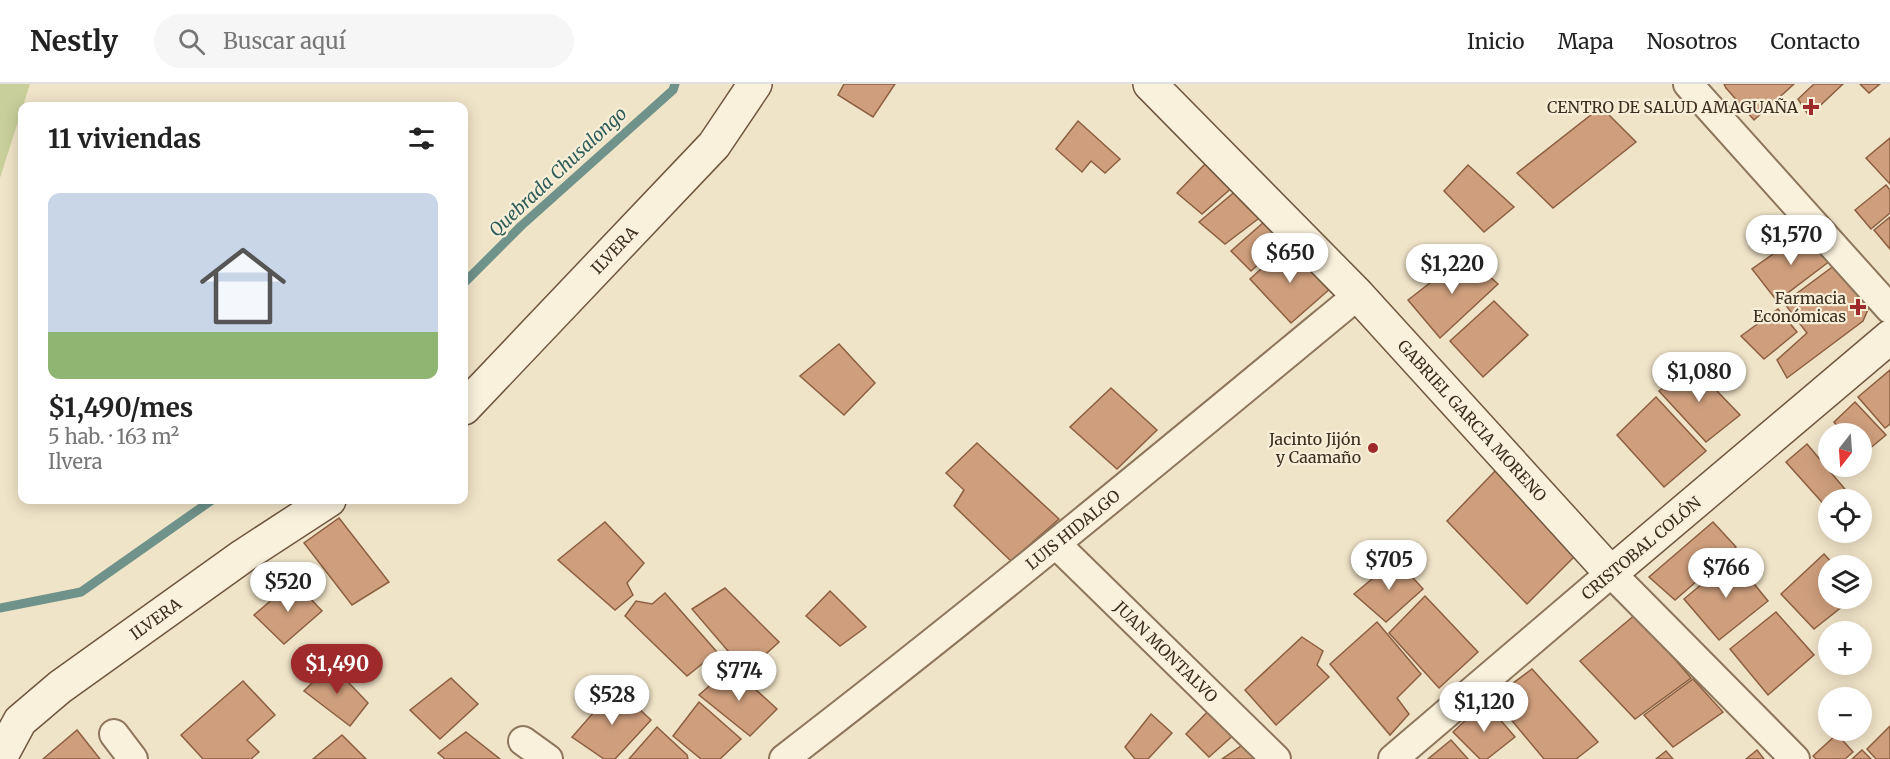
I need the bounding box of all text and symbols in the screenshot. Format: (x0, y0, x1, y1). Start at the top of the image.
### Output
search box (154, 14, 574, 68)
text: Nestly (30, 23, 118, 59)
icon: search (175, 25, 208, 58)
text: Buscar aquí (223, 27, 346, 55)
text: Inicio (1467, 28, 1525, 55)
text: Mapa (1558, 28, 1614, 55)
text: Nosotros (1647, 28, 1737, 55)
text: Contacto (1770, 28, 1860, 55)
place label: CENTRO DE SALUD AMAGUAÑA (1547, 97, 1799, 117)
marker: CENTRO DE SALUD AMAGUAÑA (1802, 98, 1820, 116)
water label: Quebrada Chusalongo (484, 102, 631, 242)
text: 11 viviendas (48, 122, 201, 155)
icon: filters (405, 122, 438, 155)
pin: $1,570 (1742, 215, 1840, 266)
street label: ILVERA (587, 221, 642, 278)
text: $1,570 (1760, 222, 1822, 247)
icon: home (189, 232, 297, 340)
pin: $650 (1254, 233, 1326, 284)
text: $650 (1265, 240, 1315, 265)
pin: $1,220 (1403, 244, 1501, 295)
text: $1,220 (1420, 251, 1484, 276)
place label: Farmacia Económicas (1753, 288, 1846, 326)
marker: Farmacia Económicas (1851, 300, 1865, 314)
street label: GABRIEL GARCIA MORENO (1394, 335, 1551, 506)
pin: $1,080 (1650, 352, 1748, 403)
text: $1,080 (1666, 359, 1732, 384)
text: $1,490/mes (48, 391, 193, 424)
north arrow (1818, 423, 1872, 477)
map controls (1818, 423, 1872, 741)
text: 5 hab. · 163 m² (48, 424, 179, 449)
place label: Jacinto Jijón y Caamaño (1268, 429, 1361, 467)
marker: Jacinto Jijón y Caamaño (1366, 441, 1380, 455)
text: Ilvera (48, 449, 102, 474)
street label: LUIS HIDALGO (1022, 485, 1124, 574)
button: locate (1818, 489, 1872, 543)
street label: CRISTOBAL COLÓN (1577, 492, 1705, 604)
pin: $705 (1353, 540, 1425, 591)
text: $705 (1365, 547, 1413, 572)
pin: $766 (1690, 548, 1762, 599)
text: $766 (1702, 555, 1750, 580)
button: layers (1818, 555, 1872, 609)
pin: $520 (252, 562, 324, 613)
text: $520 (264, 569, 312, 594)
street label: ILVERA (126, 593, 186, 644)
street label: JUAN MONTALVO (1110, 596, 1222, 707)
button: + (1818, 621, 1872, 675)
pin: $1,490 (288, 644, 386, 695)
text: $1,490 (305, 651, 369, 676)
pin: $774 (703, 651, 775, 702)
text: $774 (716, 658, 763, 683)
pin: $528 (576, 675, 648, 726)
text: $528 (588, 682, 636, 707)
pin: $1,120 (1435, 682, 1533, 733)
button: − (1818, 687, 1872, 741)
text: $1,120 (1453, 689, 1515, 714)

